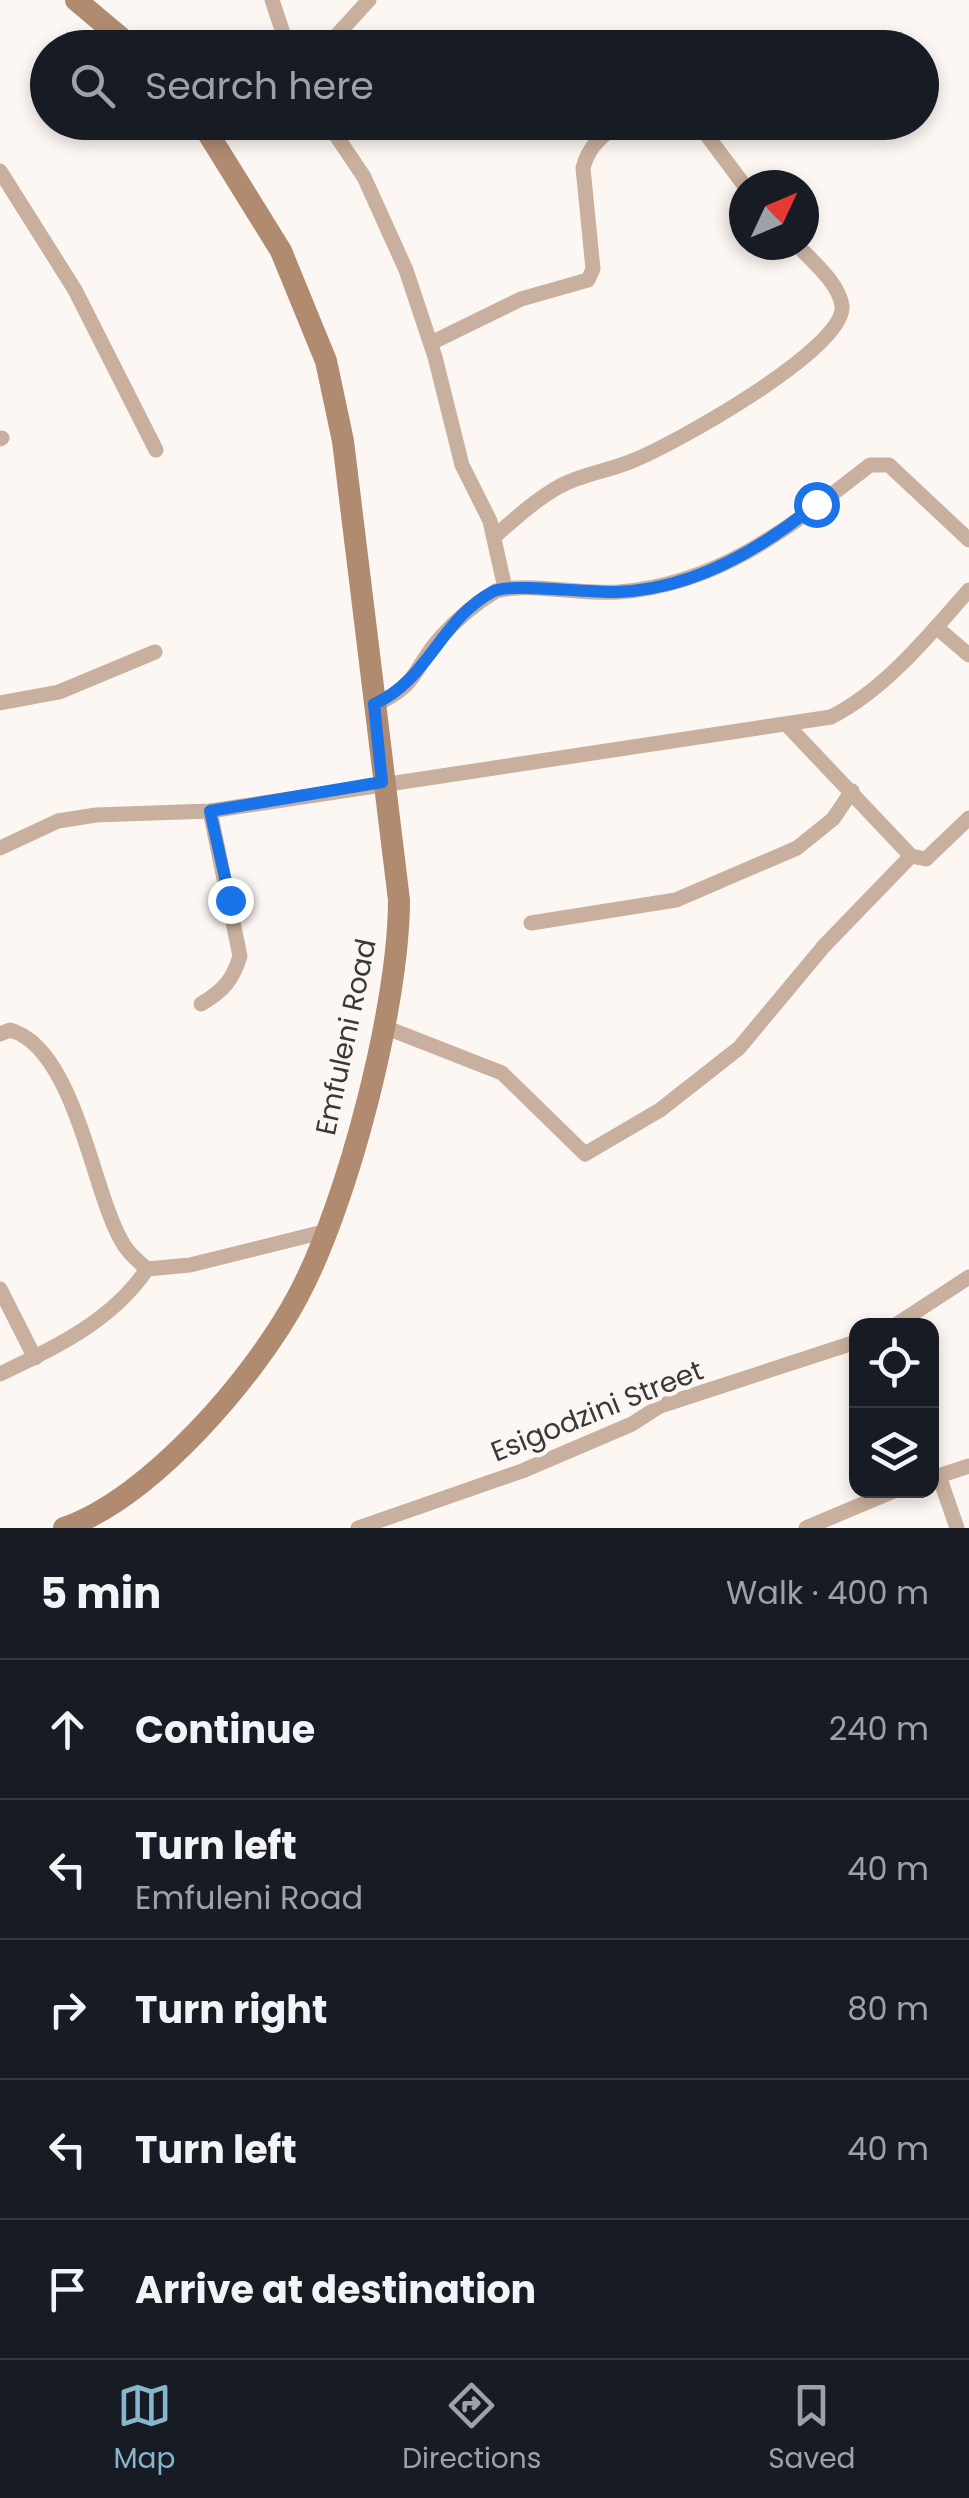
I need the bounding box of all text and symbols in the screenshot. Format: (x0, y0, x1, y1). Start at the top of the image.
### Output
search box (30, 30, 939, 140)
icon: search (65, 58, 120, 113)
text: Search here (145, 59, 374, 112)
north arrow (729, 170, 819, 260)
route start (794, 482, 840, 528)
route end (208, 878, 254, 924)
street label: Emfuleni Road (306, 935, 386, 1139)
map controls (849, 1318, 939, 1498)
button: locate (849, 1318, 939, 1408)
street label: Esigodzini Street (485, 1351, 709, 1471)
button: layers (849, 1408, 939, 1498)
text: 5 min (40, 1564, 161, 1623)
text: Walk · 400 m (726, 1570, 929, 1615)
icon: ahead (40, 1702, 95, 1757)
text: Continue (135, 1703, 315, 1756)
text: 240 m (829, 1706, 929, 1751)
text: Turn left (135, 1819, 297, 1872)
icon: left (40, 1842, 95, 1897)
text: 40 m (847, 1846, 929, 1891)
text: Emfuleni Road (135, 1875, 363, 1920)
icon: right (40, 1982, 95, 2037)
text: Turn right (135, 1983, 327, 2036)
text: 80 m (847, 1986, 929, 2031)
icon: left (40, 2122, 95, 2177)
text: Turn left (135, 2123, 297, 2176)
text: 40 m (847, 2126, 929, 2171)
icon: arrive (40, 2262, 95, 2317)
text: Arrive at destination (135, 2263, 536, 2316)
tab: Map (113, 2378, 175, 2480)
tab: Directions (402, 2378, 541, 2480)
tab: Saved (768, 2378, 856, 2480)

